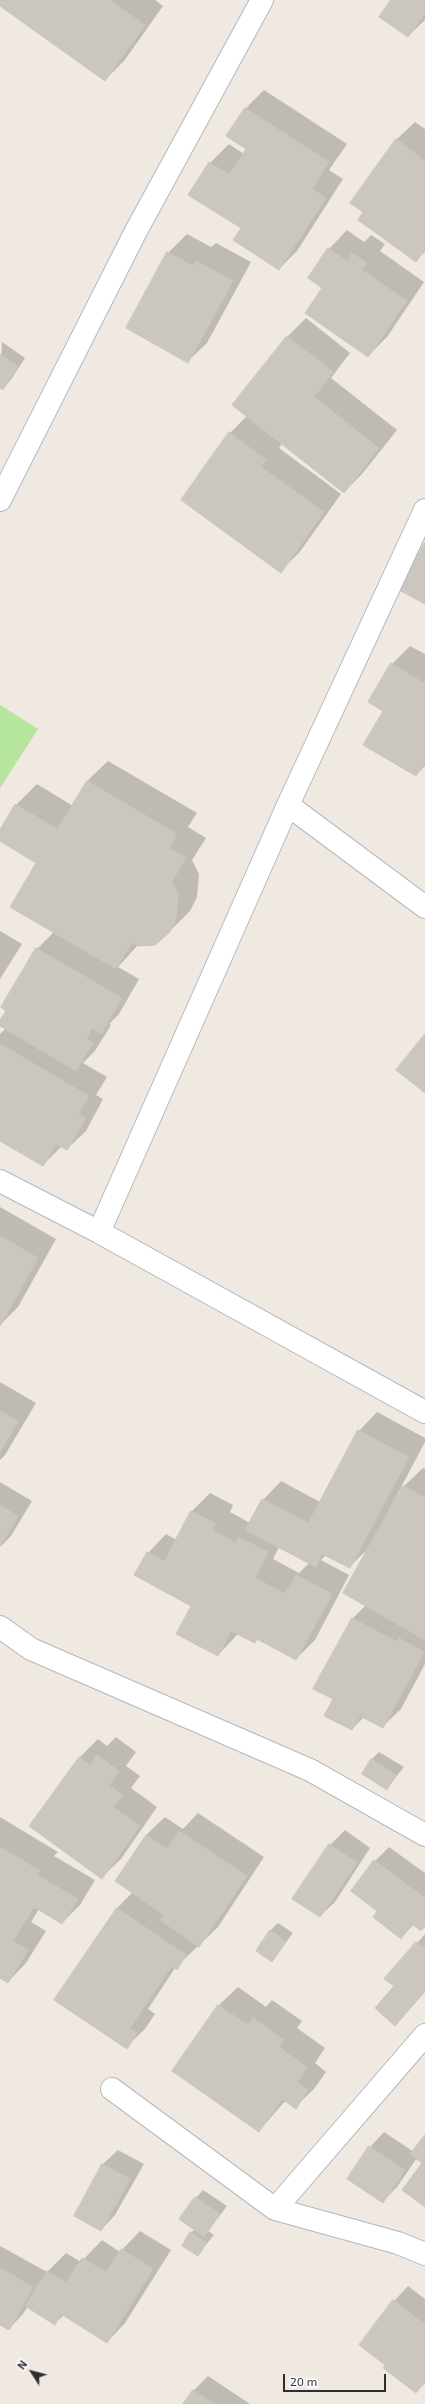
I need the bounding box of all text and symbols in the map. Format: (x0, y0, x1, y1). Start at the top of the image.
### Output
north arrow (12, 2352, 52, 2392)
text: N (14, 2358, 29, 2372)
scale bar (285, 2366, 388, 2392)
text: 20 m (290, 2374, 317, 2388)

